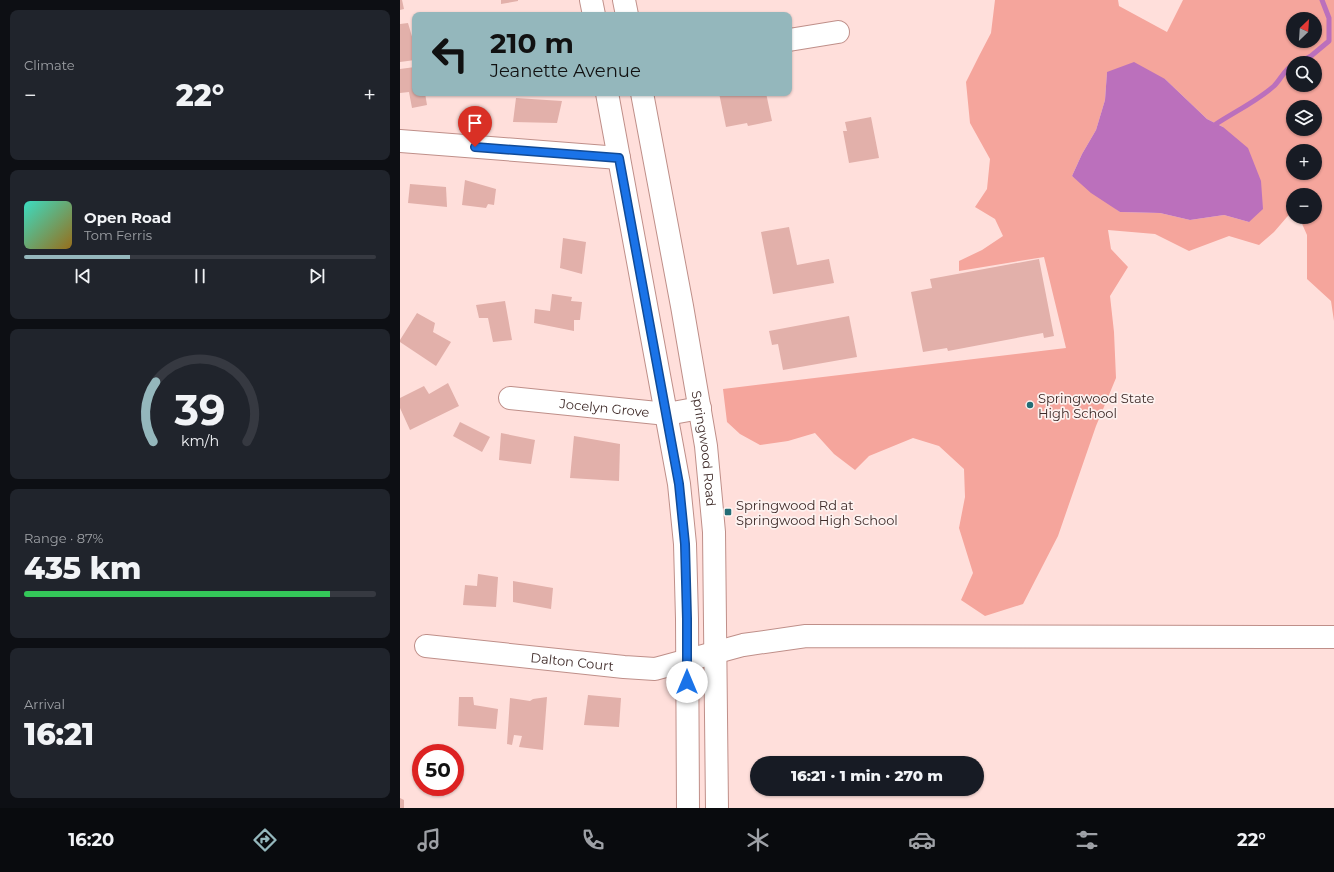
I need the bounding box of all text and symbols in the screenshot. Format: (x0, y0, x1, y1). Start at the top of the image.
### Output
north arrow (1286, 12, 1322, 48)
map controls (1286, 12, 1322, 224)
text: 210 m (490, 26, 574, 60)
icon: left (424, 28, 476, 80)
button: search (1286, 56, 1322, 92)
text: Climate (24, 57, 75, 73)
text: Jeanette Avenue (490, 60, 641, 82)
text: 22° (176, 77, 224, 114)
text: − (24, 82, 37, 109)
text: + (363, 82, 376, 109)
button: layers (1286, 100, 1322, 136)
pin (458, 106, 492, 147)
icon: arrive (464, 112, 486, 134)
button: + (1286, 144, 1322, 180)
button: − (1286, 188, 1322, 224)
text: Open Road (84, 208, 172, 227)
text: Tom Ferris (84, 227, 152, 243)
icon: previous (72, 265, 94, 287)
icon: pause (189, 265, 211, 287)
icon: next (306, 265, 328, 287)
text: 39 (173, 385, 226, 435)
street label: Springwood Road (689, 389, 720, 507)
place label: Springwood State High School (1038, 390, 1155, 421)
street label: Jocelyn Grove (558, 395, 650, 420)
marker: Springwood State High School (1025, 400, 1035, 410)
text: km/h (181, 432, 219, 450)
place label: Springwood Rd at Springwood High School (736, 497, 898, 528)
marker: Springwood Rd at Springwood High School (723, 507, 733, 517)
text: Range · 87% (24, 530, 103, 546)
text: 435 km (24, 550, 141, 587)
street label: Dalton Court (530, 649, 615, 674)
position arrow (666, 661, 708, 703)
text: Arrival (24, 696, 65, 712)
text: 16:21 (24, 716, 94, 753)
speed limit sign: 50 (412, 744, 464, 796)
text: 16:21 · 1 min · 270 m (791, 766, 943, 785)
icon: directions (251, 826, 279, 854)
icon: music (415, 826, 443, 854)
icon: phone (579, 826, 607, 854)
icon: climate (744, 826, 772, 854)
icon: car (908, 826, 936, 854)
icon: filters (1073, 826, 1101, 854)
text: 16:20 (68, 829, 114, 851)
text: 22° (1237, 829, 1266, 851)

